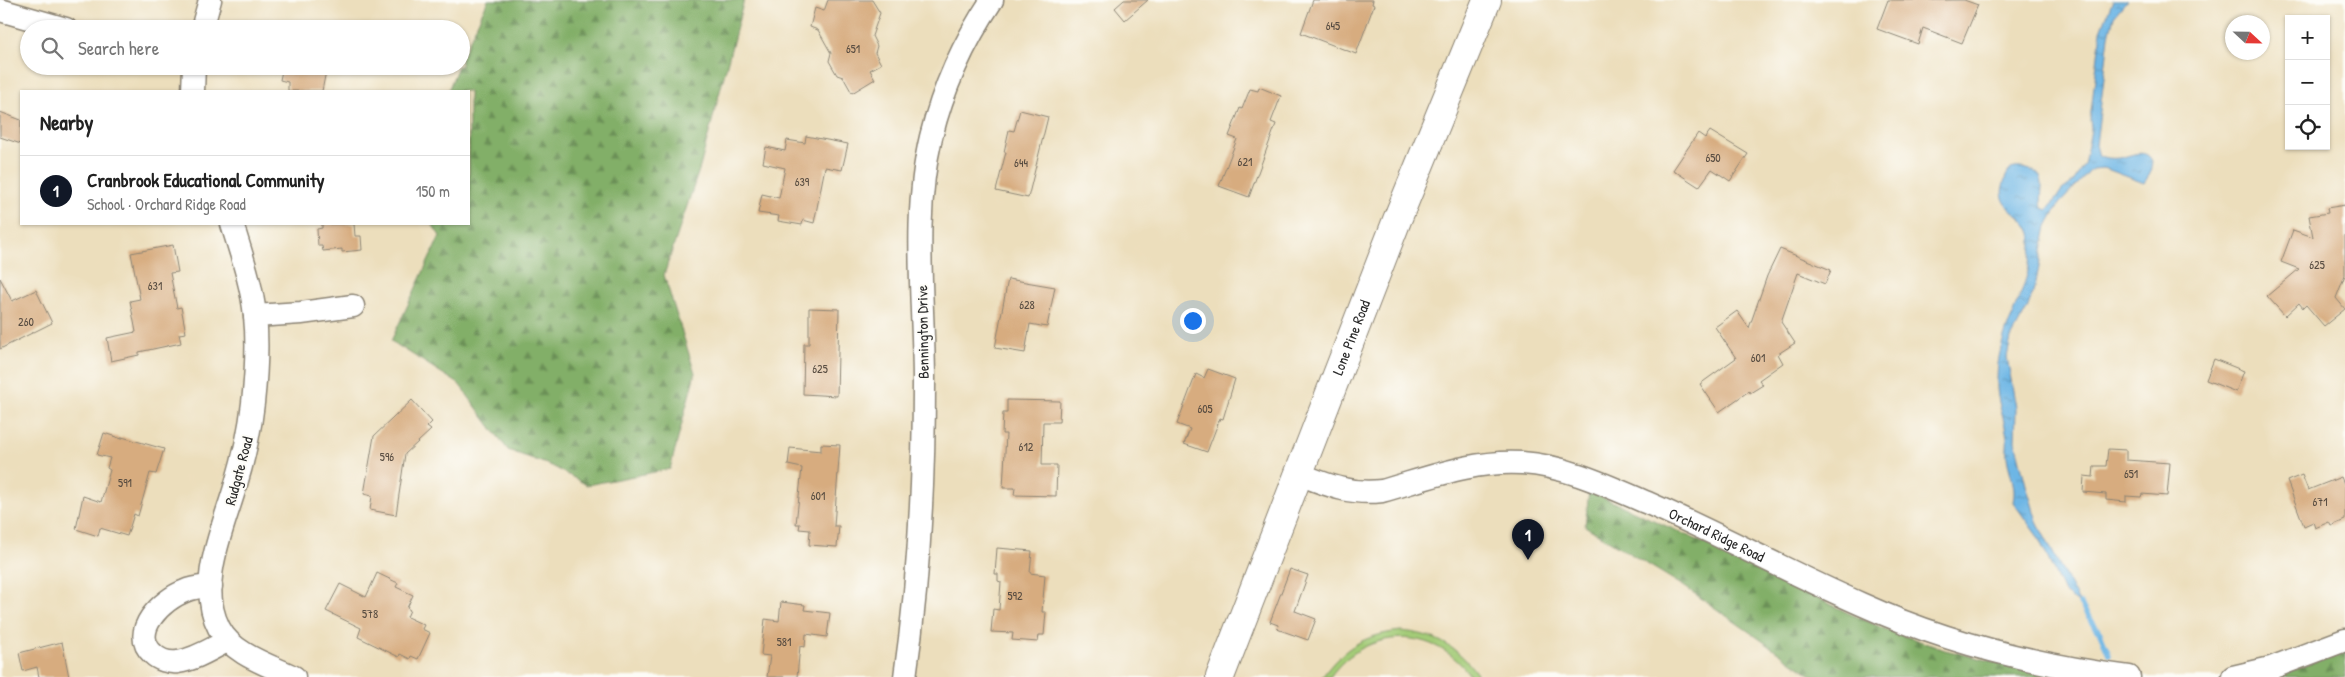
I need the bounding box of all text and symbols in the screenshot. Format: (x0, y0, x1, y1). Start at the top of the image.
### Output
north arrow (2225, 15, 2270, 60)
map controls (2285, 15, 2330, 150)
button: + (2285, 15, 2330, 60)
house number: 645 (1326, 17, 1340, 34)
search box (20, 20, 470, 75)
icon: search (38, 34, 66, 62)
text: Search here (78, 35, 159, 61)
house number: 651 (846, 40, 860, 57)
button: − (2285, 60, 2330, 105)
button: locate (2285, 105, 2330, 150)
text: Nearby (40, 108, 93, 137)
house number: 650 (1705, 149, 1721, 166)
house number: 621 (1238, 153, 1252, 170)
house number: 644 (1014, 154, 1028, 171)
text: Cranbrook Educational Community (87, 167, 325, 193)
house number: 639 (795, 173, 810, 190)
text: 1 (53, 180, 59, 202)
text: 150 m (416, 180, 450, 202)
text: School · Orchard Ridge Road (87, 193, 246, 215)
house number: 625 (2309, 256, 2325, 273)
house number: 631 (148, 277, 162, 294)
street label: Bennington Drive (911, 285, 934, 379)
house number: 628 (1019, 296, 1035, 313)
street label: Lone Pine Road (1327, 297, 1375, 378)
your location (1180, 308, 1206, 334)
house number: 260 (18, 313, 34, 330)
house number: 601 (1751, 349, 1765, 366)
house number: 625 (812, 360, 828, 377)
house number: 605 (1197, 400, 1213, 417)
street label: Rudgate Road (219, 434, 258, 508)
house number: 612 (1019, 438, 1034, 455)
house number: 596 (380, 448, 394, 465)
house number: 651 (2124, 465, 2138, 482)
house number: 591 (118, 474, 132, 491)
house number: 601 (811, 487, 825, 504)
house number: 671 (2312, 493, 2328, 510)
street label: Orchard Ridge Road (1665, 503, 1768, 567)
pin: 1 (1512, 519, 1544, 560)
house number: 592 (1007, 587, 1023, 604)
house number: 578 (362, 605, 378, 622)
house number: 581 (777, 633, 791, 650)

